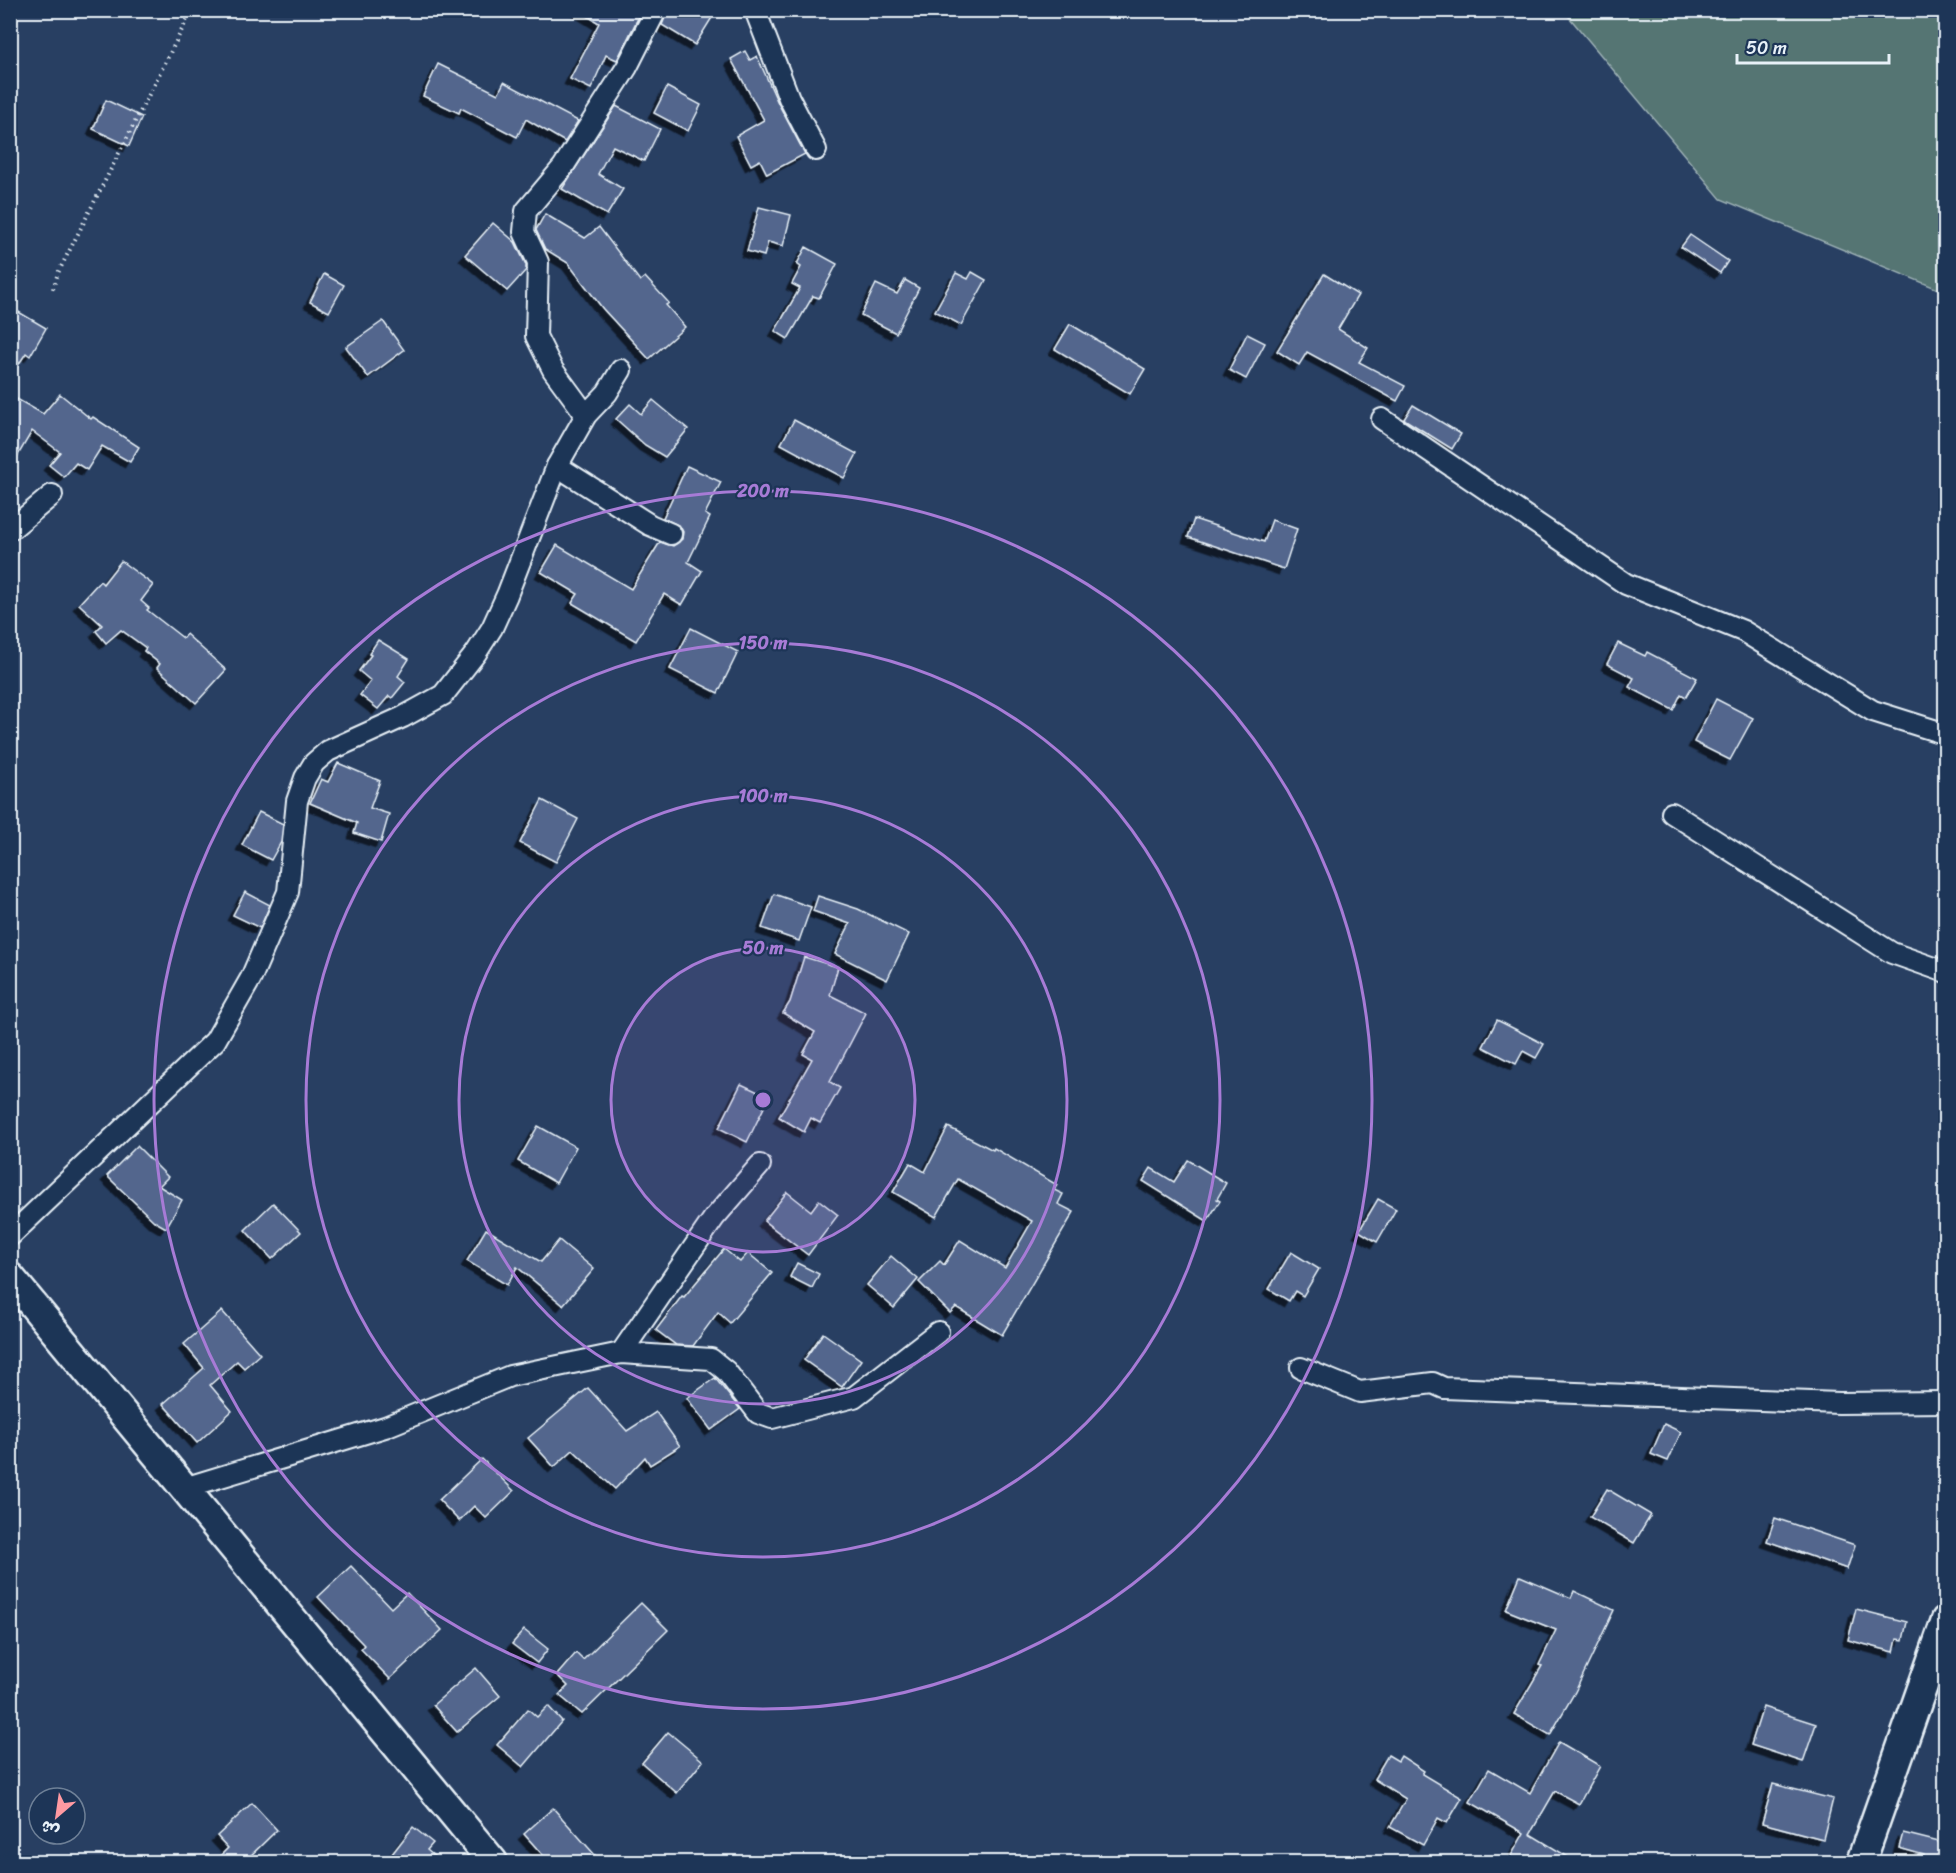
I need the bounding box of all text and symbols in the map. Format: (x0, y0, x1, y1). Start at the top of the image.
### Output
scale bar (1737, 27, 1888, 65)
text: 50 m (1746, 32, 1787, 64)
text: 200 m (736, 475, 789, 507)
text: 150 m (739, 627, 787, 659)
text: 100 m (739, 780, 788, 812)
text: 50 m (743, 932, 784, 964)
centre of rings (753, 1090, 773, 1110)
north arrow (27, 1786, 87, 1846)
text: ش (35, 1812, 65, 1846)

